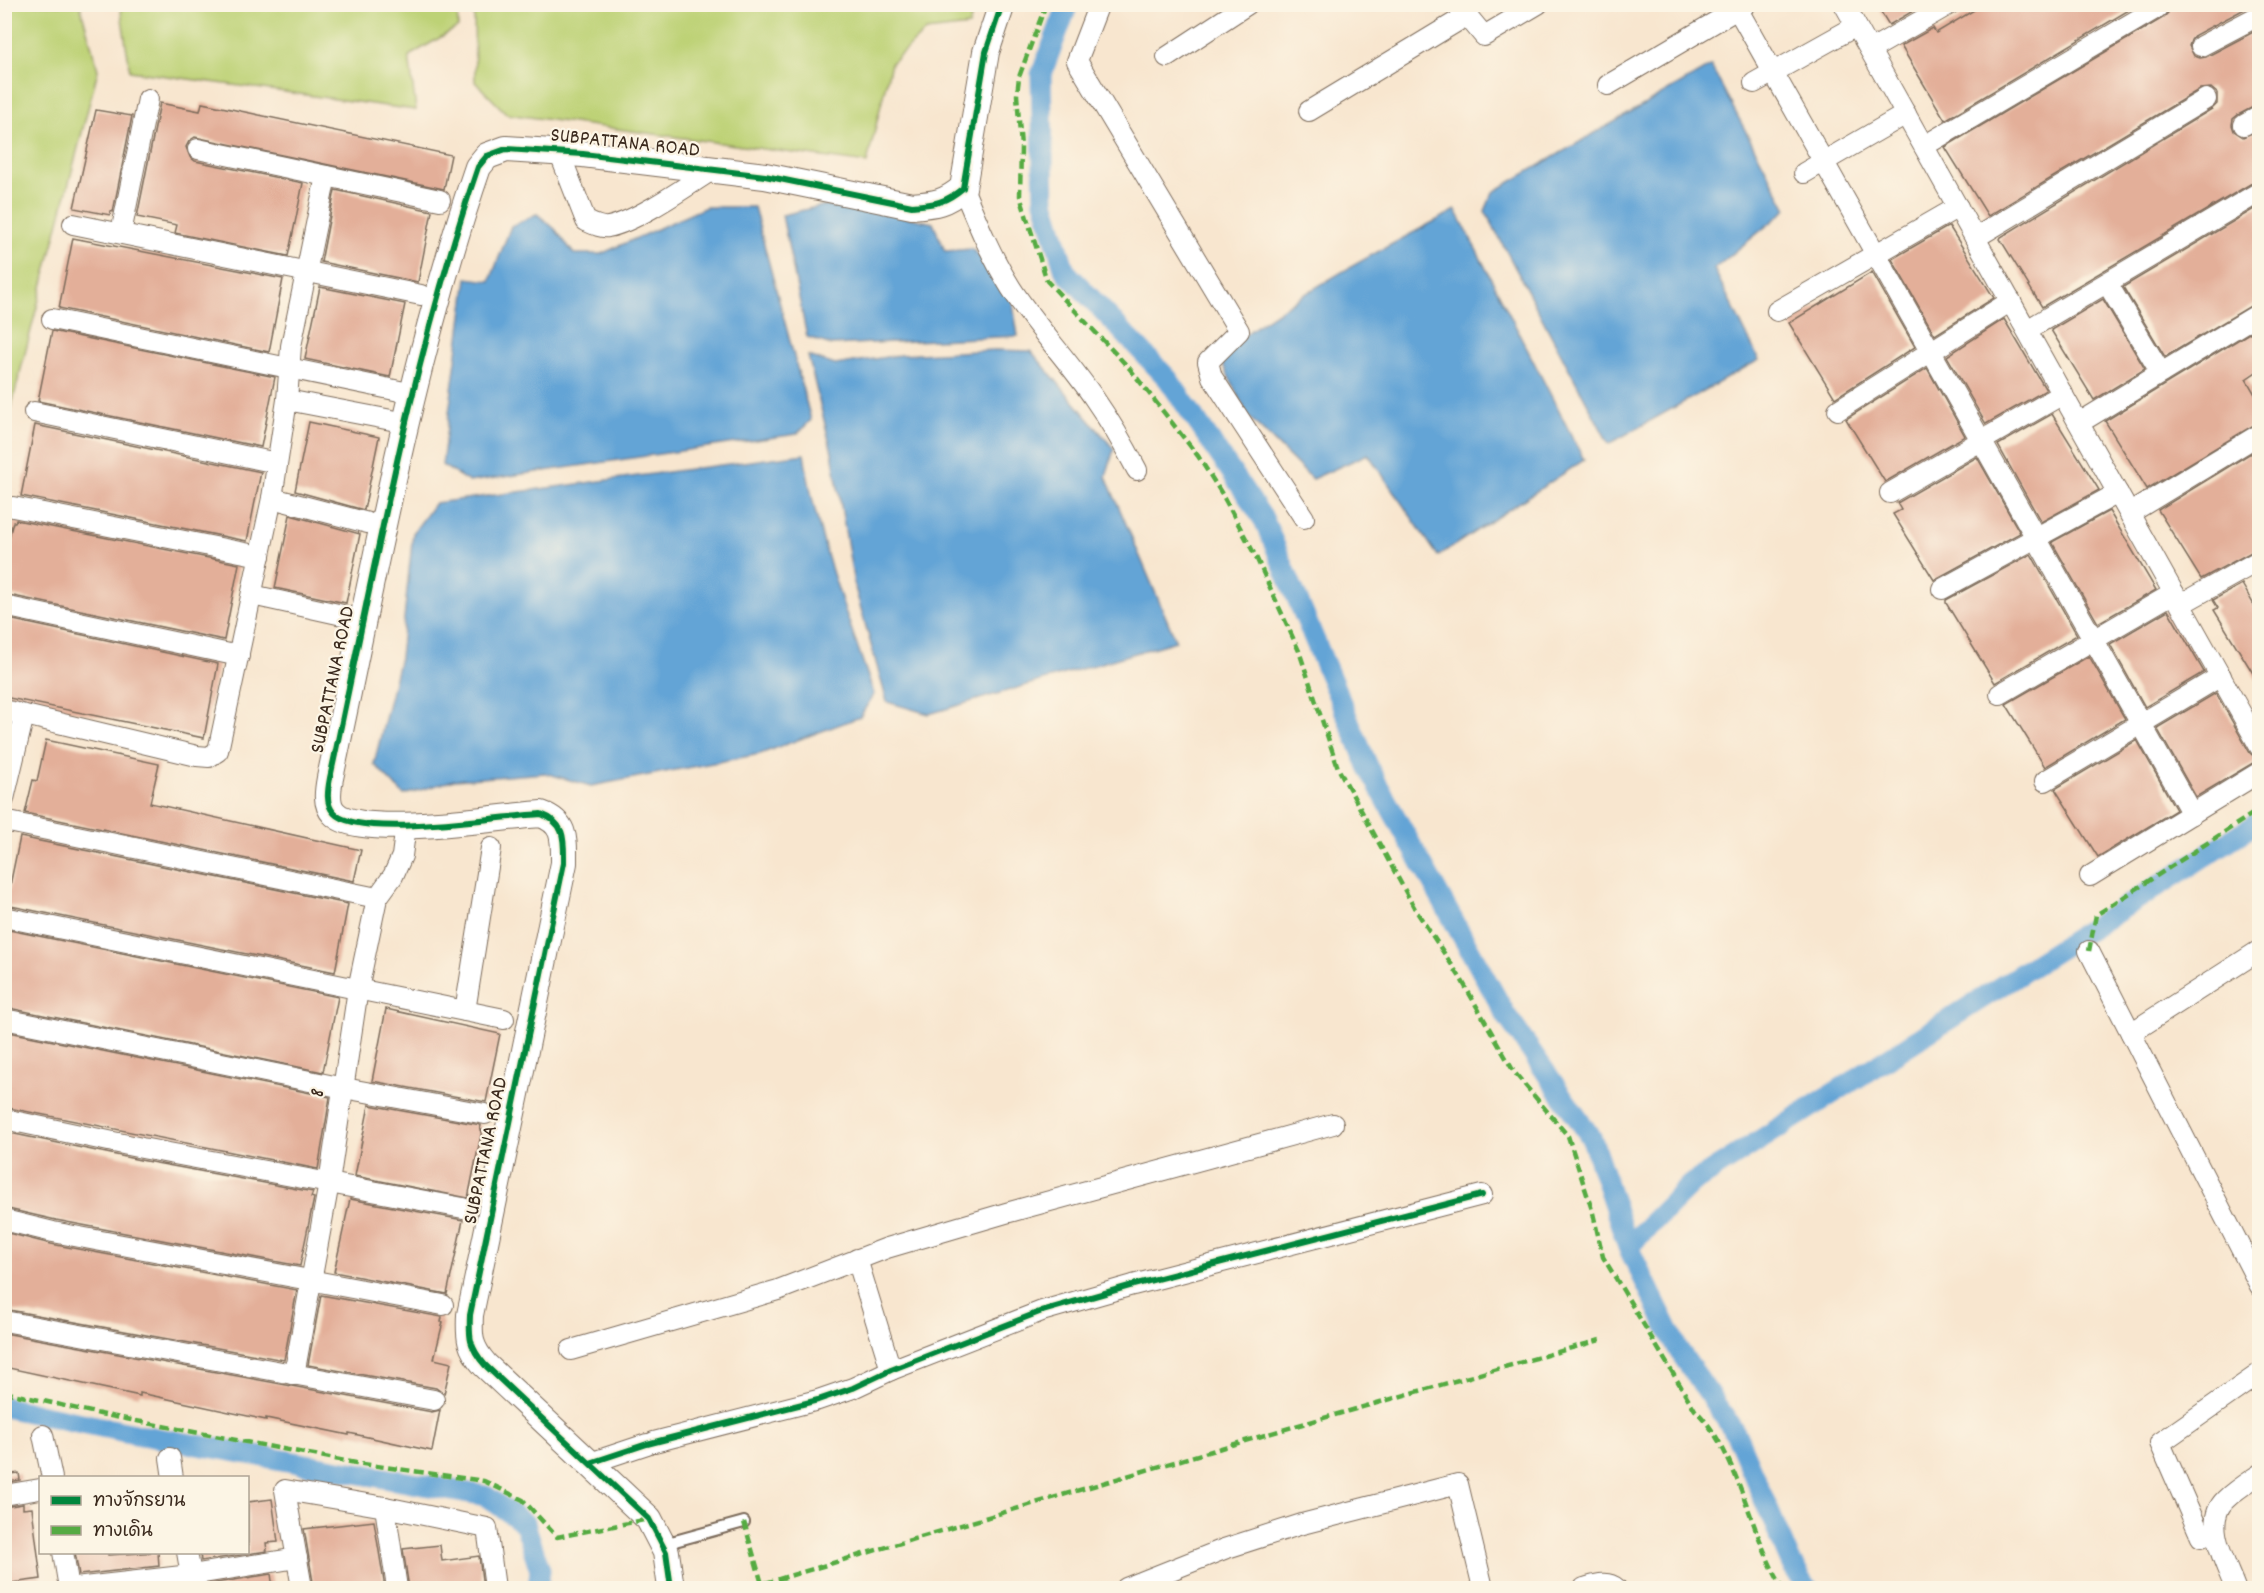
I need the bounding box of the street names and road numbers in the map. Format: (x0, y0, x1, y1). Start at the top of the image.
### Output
street label: SUBPATTANA ROAD (549, 121, 701, 167)
street label: SUBPATTANA ROAD (304, 603, 364, 756)
street label: SUBPATTANA ROAD (457, 1074, 517, 1227)
street label: 8 (304, 1086, 334, 1100)

